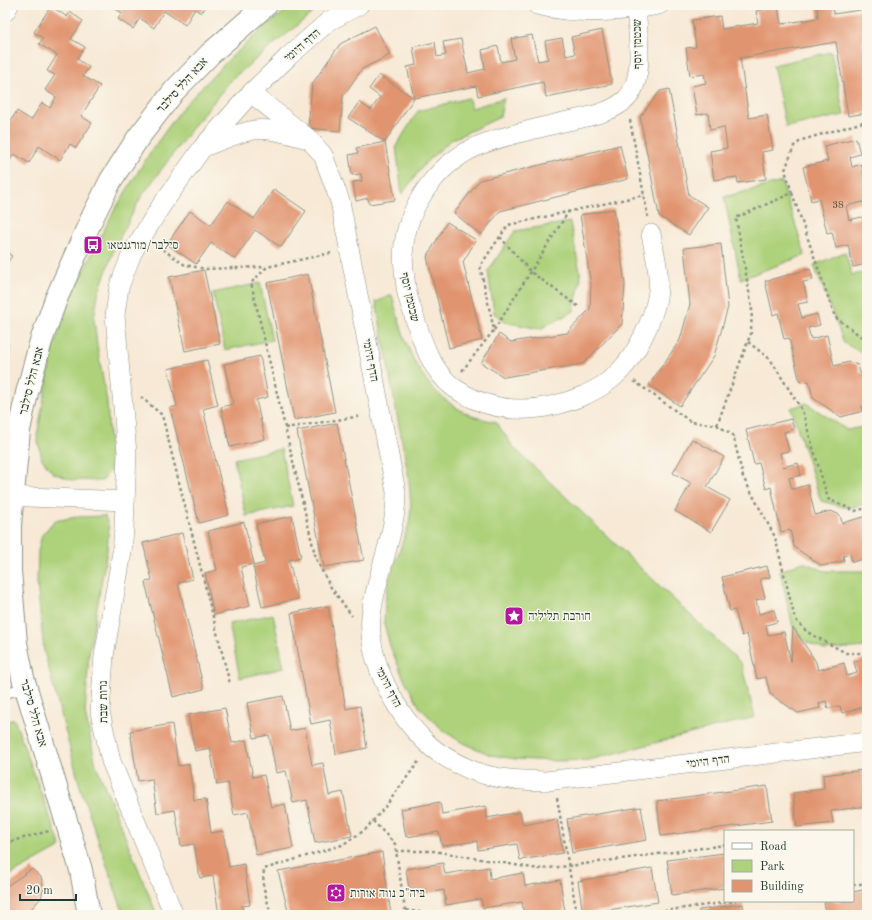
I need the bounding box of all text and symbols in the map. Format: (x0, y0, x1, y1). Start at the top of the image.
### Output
street label: שכטמן יוסף (632, 19, 644, 69)
street label: הדף היומי (282, 27, 323, 65)
street label: אבא הלל סילבר (153, 54, 211, 116)
house number: 38 (832, 200, 844, 210)
bus stop icon: סילבר/מורגנטאו (82, 234, 104, 256)
place label: סילבר/מורגנטאו (107, 238, 178, 252)
street label: שכטמן יוסף (398, 271, 421, 323)
street label: הדף היומי (360, 338, 380, 383)
street label: אבא הלל סילבר (16, 345, 46, 417)
place icon: חורבת תליליה (503, 605, 525, 627)
place label: חורבת תליליה (528, 609, 591, 623)
street label: הדף היומי (373, 665, 403, 710)
street label: אבא הלל סילבר (18, 677, 50, 749)
street label: נרות שבת (98, 680, 110, 723)
street label: הדף היומי (686, 753, 730, 771)
legend (724, 830, 854, 902)
text: Road (760, 841, 787, 853)
text: Park (760, 861, 785, 873)
scale bar (20, 876, 76, 902)
text: Building (760, 881, 804, 893)
synagogue icon: ביה"כ נווה אורות (325, 882, 347, 904)
text: 20 m (26, 885, 53, 897)
place label: ביה"כ נווה אורות (350, 888, 425, 900)

